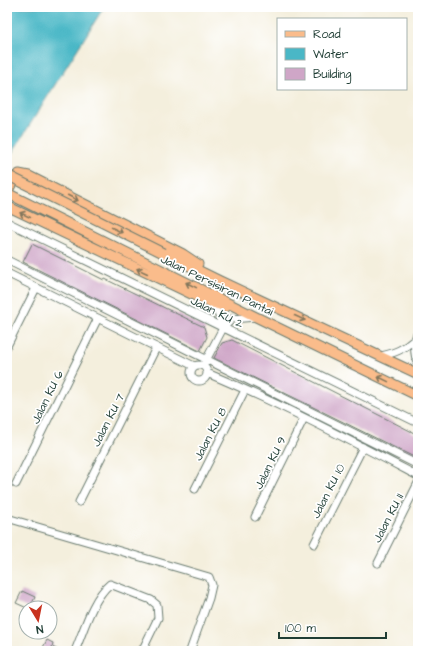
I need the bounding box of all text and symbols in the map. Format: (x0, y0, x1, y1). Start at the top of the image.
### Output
legend (277, 18, 407, 90)
text: Road (313, 26, 341, 43)
text: Water (313, 46, 349, 63)
text: Building (313, 66, 351, 84)
one-way arrow (66, 195, 78, 202)
one-way arrow (19, 211, 31, 218)
one-way arrow (111, 227, 123, 234)
street label: Jalan Persisiran Pantai (157, 251, 276, 320)
one-way arrow (137, 267, 149, 274)
one-way arrow (185, 281, 197, 288)
street label: Jalan KU 2 (187, 292, 246, 333)
one-way arrow (293, 315, 305, 322)
street label: Jalan KU 6 (27, 367, 68, 427)
one-way arrow (377, 375, 389, 382)
street label: Jalan KU 7 (88, 390, 129, 450)
street label: Jalan KU 8 (190, 404, 231, 464)
street label: Jalan KU 9 (250, 434, 291, 493)
street label: Jalan KU 10 (307, 461, 350, 521)
street label: Jalan KU 11 (369, 490, 408, 546)
north arrow (18, 600, 58, 640)
scale bar (279, 614, 386, 640)
text: 100 m (285, 620, 316, 637)
text: N (35, 621, 44, 637)

